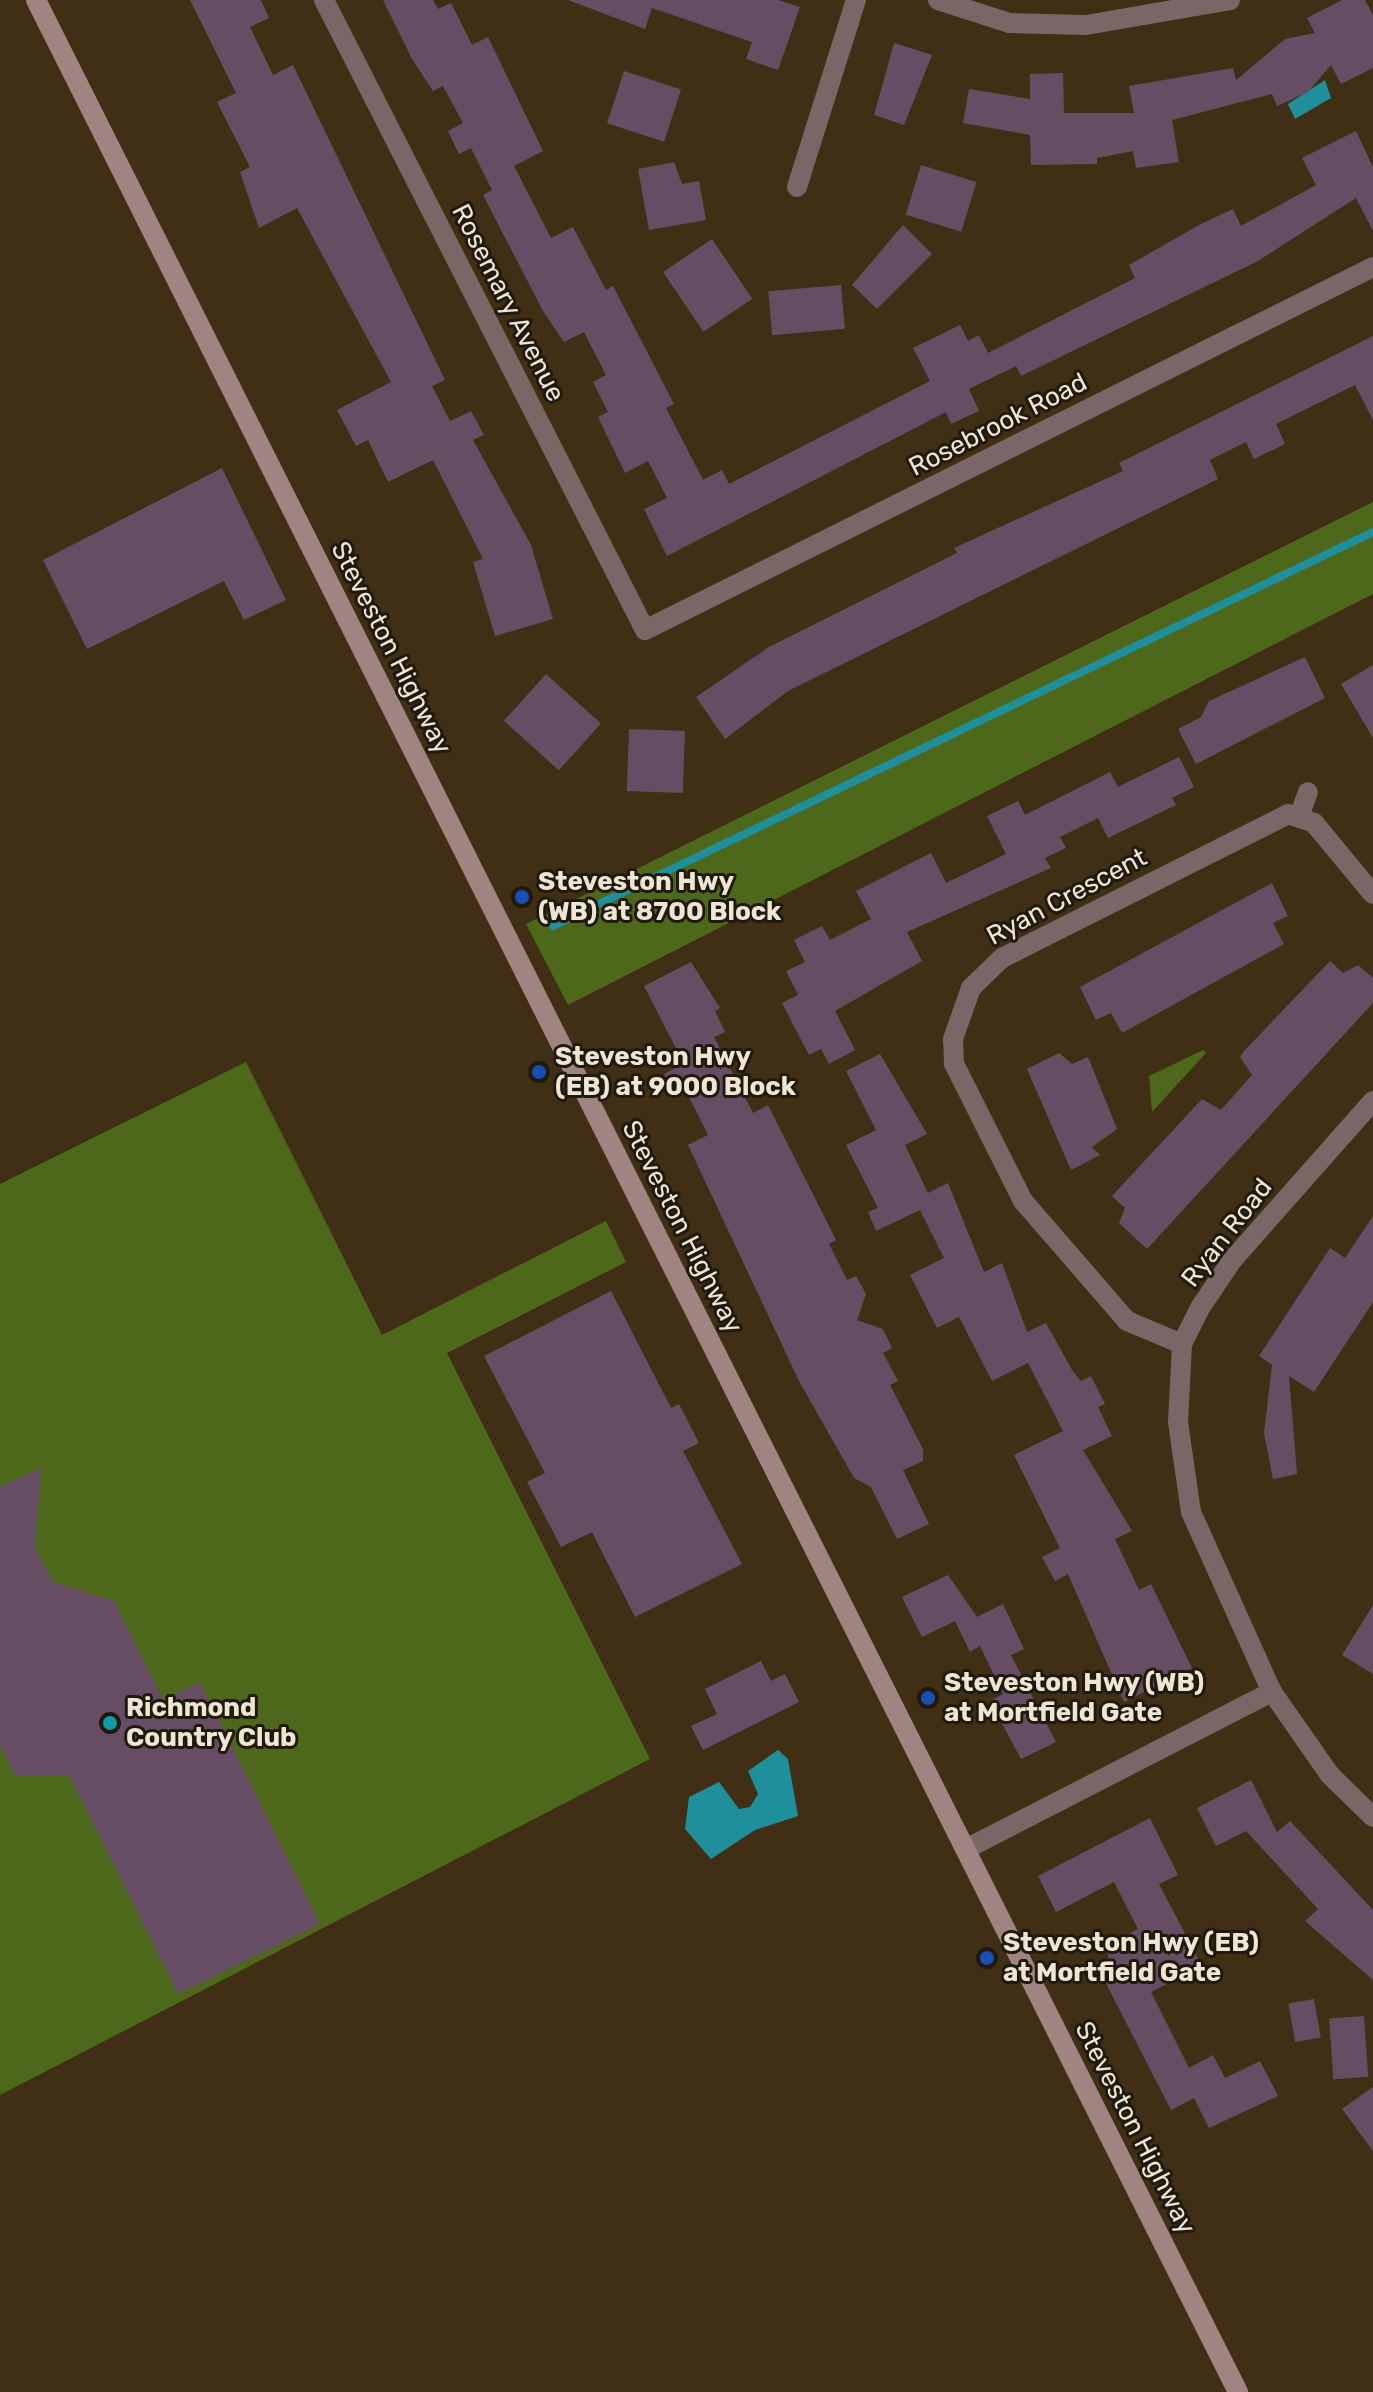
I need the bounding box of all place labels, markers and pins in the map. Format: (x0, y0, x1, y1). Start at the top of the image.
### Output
place label: Steveston Hwy (WB) at 8700 Block (538, 866, 781, 928)
marker: Steveston Hwy (WB) at 8700 Block (513, 888, 531, 906)
place label: Steveston Hwy (EB) at 9000 Block (555, 1041, 796, 1102)
marker: Steveston Hwy (EB) at 9000 Block (530, 1063, 548, 1081)
place label: Steveston Hwy (WB) at Mortfield Gate (944, 1667, 1205, 1728)
marker: Steveston Hwy (WB) at Mortfield Gate (919, 1689, 937, 1707)
place label: Richmond Country Club (126, 1692, 297, 1754)
marker: Richmond Country Club (101, 1714, 119, 1732)
place label: Steveston Hwy (EB) at Mortfield Gate (1003, 1927, 1260, 1988)
marker: Steveston Hwy (EB) at Mortfield Gate (978, 1949, 996, 1967)

